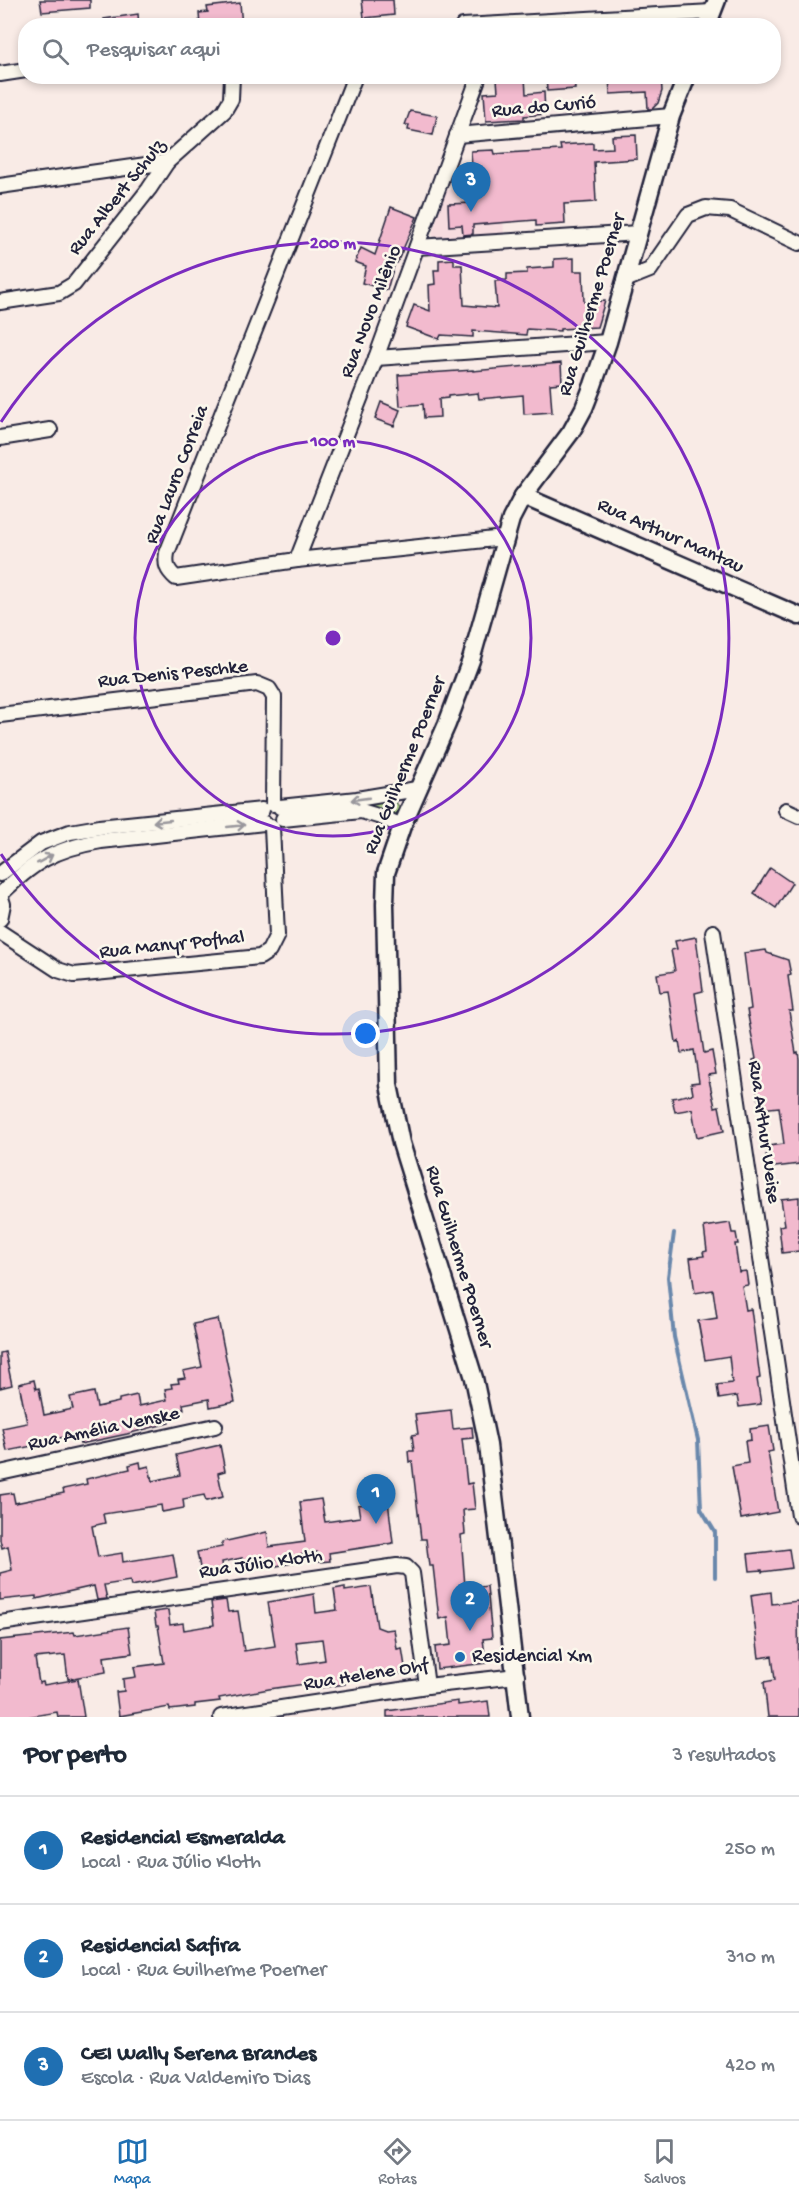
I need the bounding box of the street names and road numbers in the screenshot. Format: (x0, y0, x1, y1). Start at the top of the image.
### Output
street label: Rua do Curió (491, 92, 597, 124)
street label: Rua Albert Schulz (64, 135, 172, 260)
street label: Rua Guilherme Poerner (554, 209, 632, 399)
street label: Rua Novo Milênio (336, 242, 408, 382)
street label: Rua Lauro Correia (141, 401, 215, 548)
street label: Rua Arthur Mantau (593, 494, 747, 580)
street label: Rua Denis Peschke (97, 656, 250, 694)
street label: Rua Guilherme Poerner (360, 672, 453, 858)
street label: Rua Manyr Pofhal (98, 927, 246, 965)
street label: Rua Arthur Weise (742, 1059, 785, 1206)
street label: Rua Guilherme Poerner (419, 1163, 497, 1353)
street label: Rua Amélia Venske (26, 1403, 182, 1457)
street label: Rua Júlio Kloth (198, 1545, 324, 1585)
street label: Rua Helene Ohf (302, 1655, 432, 1697)

